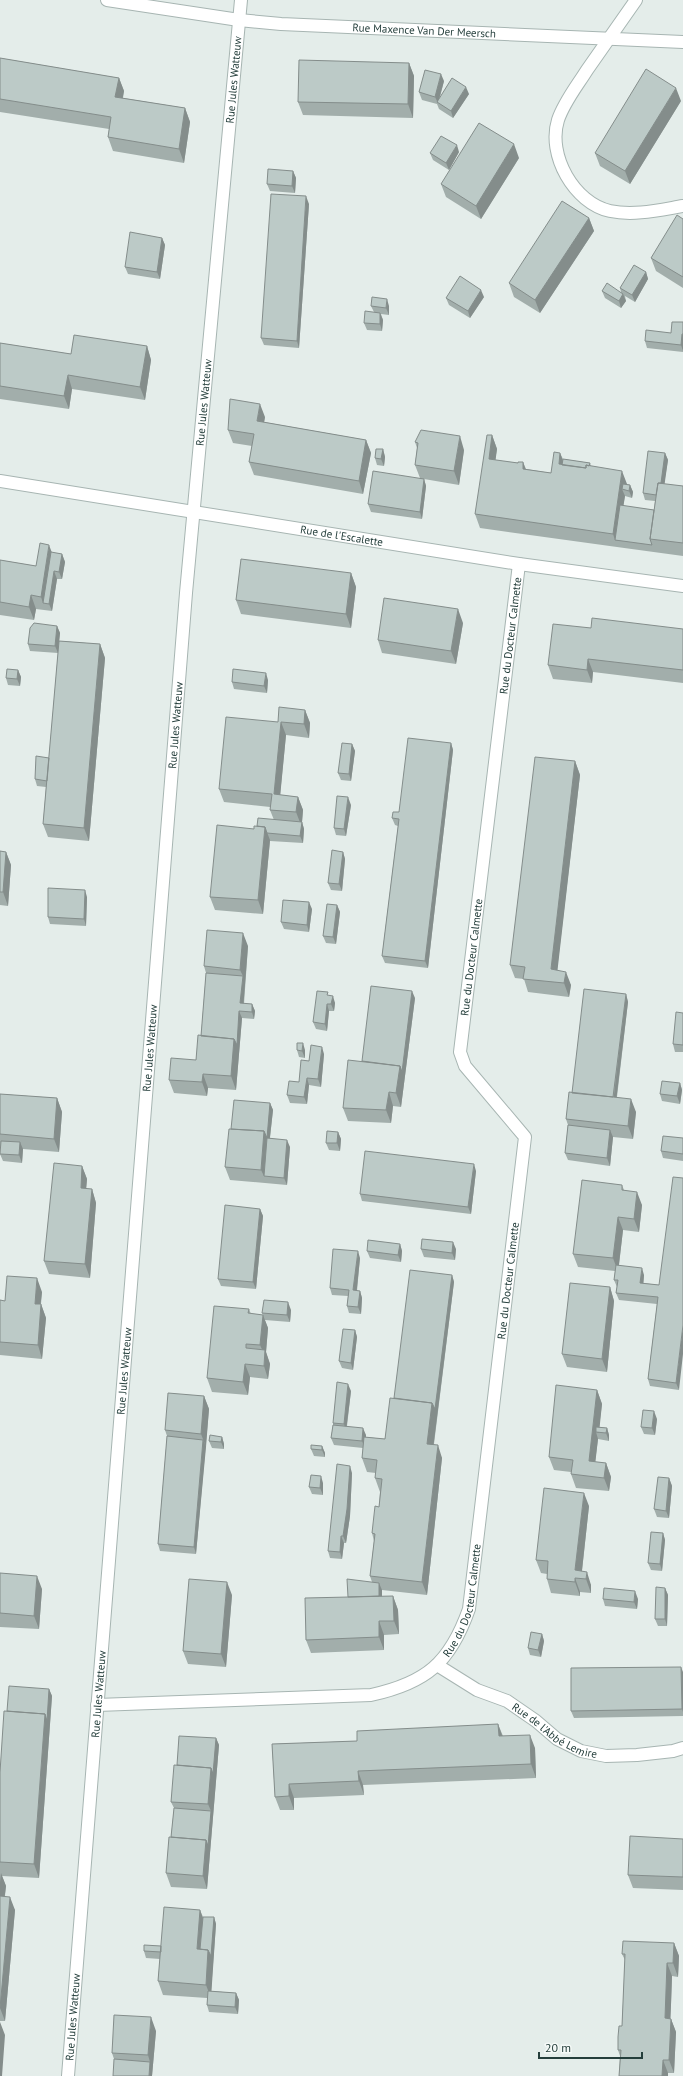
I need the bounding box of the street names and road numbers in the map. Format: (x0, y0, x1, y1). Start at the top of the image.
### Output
street label: Rue Maxence Van Der Meersch (352, 20, 496, 41)
street label: Rue Jules Watteuw (223, 36, 245, 124)
street label: Rue Jules Watteuw (193, 358, 215, 447)
street label: Rue de l'Escalette (299, 522, 384, 549)
street label: Rue du Docteur Calmette (496, 576, 524, 695)
street label: Rue Jules Watteuw (165, 681, 186, 769)
street label: Rue du Docteur Calmette (457, 898, 486, 1017)
street label: Rue Jules Watteuw (139, 1004, 160, 1092)
street label: Rue du Docteur Calmette (494, 1221, 522, 1340)
street label: Rue Jules Watteuw (114, 1327, 135, 1415)
street label: Rue du Docteur Calmette (440, 1543, 484, 1660)
street label: Rue Jules Watteuw (88, 1650, 109, 1738)
street label: Rue de l'Abbé Lemire (509, 1700, 599, 1761)
street label: Rue Jules Watteuw (62, 1973, 83, 2061)

